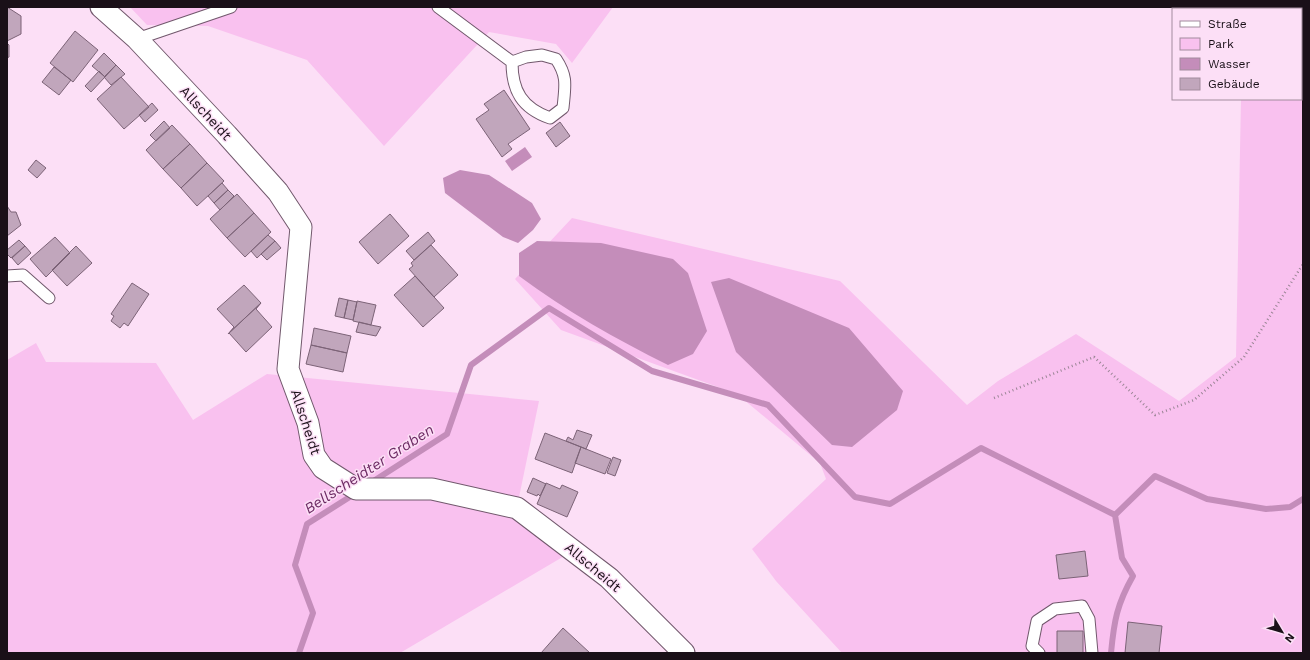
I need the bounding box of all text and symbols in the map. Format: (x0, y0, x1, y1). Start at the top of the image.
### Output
legend (1172, 8, 1302, 100)
text: Straße (1208, 17, 1247, 31)
text: Park (1208, 37, 1234, 51)
text: Wasser (1208, 57, 1250, 71)
text: Gebäude (1208, 77, 1260, 91)
street label: Allscheidt (177, 83, 235, 143)
street label: Allscheidt (288, 387, 324, 457)
water label: Bellscheidter Graben (301, 420, 437, 518)
street label: Allscheidt (562, 539, 624, 595)
north arrow (1262, 612, 1302, 652)
text: N (1282, 631, 1297, 645)

